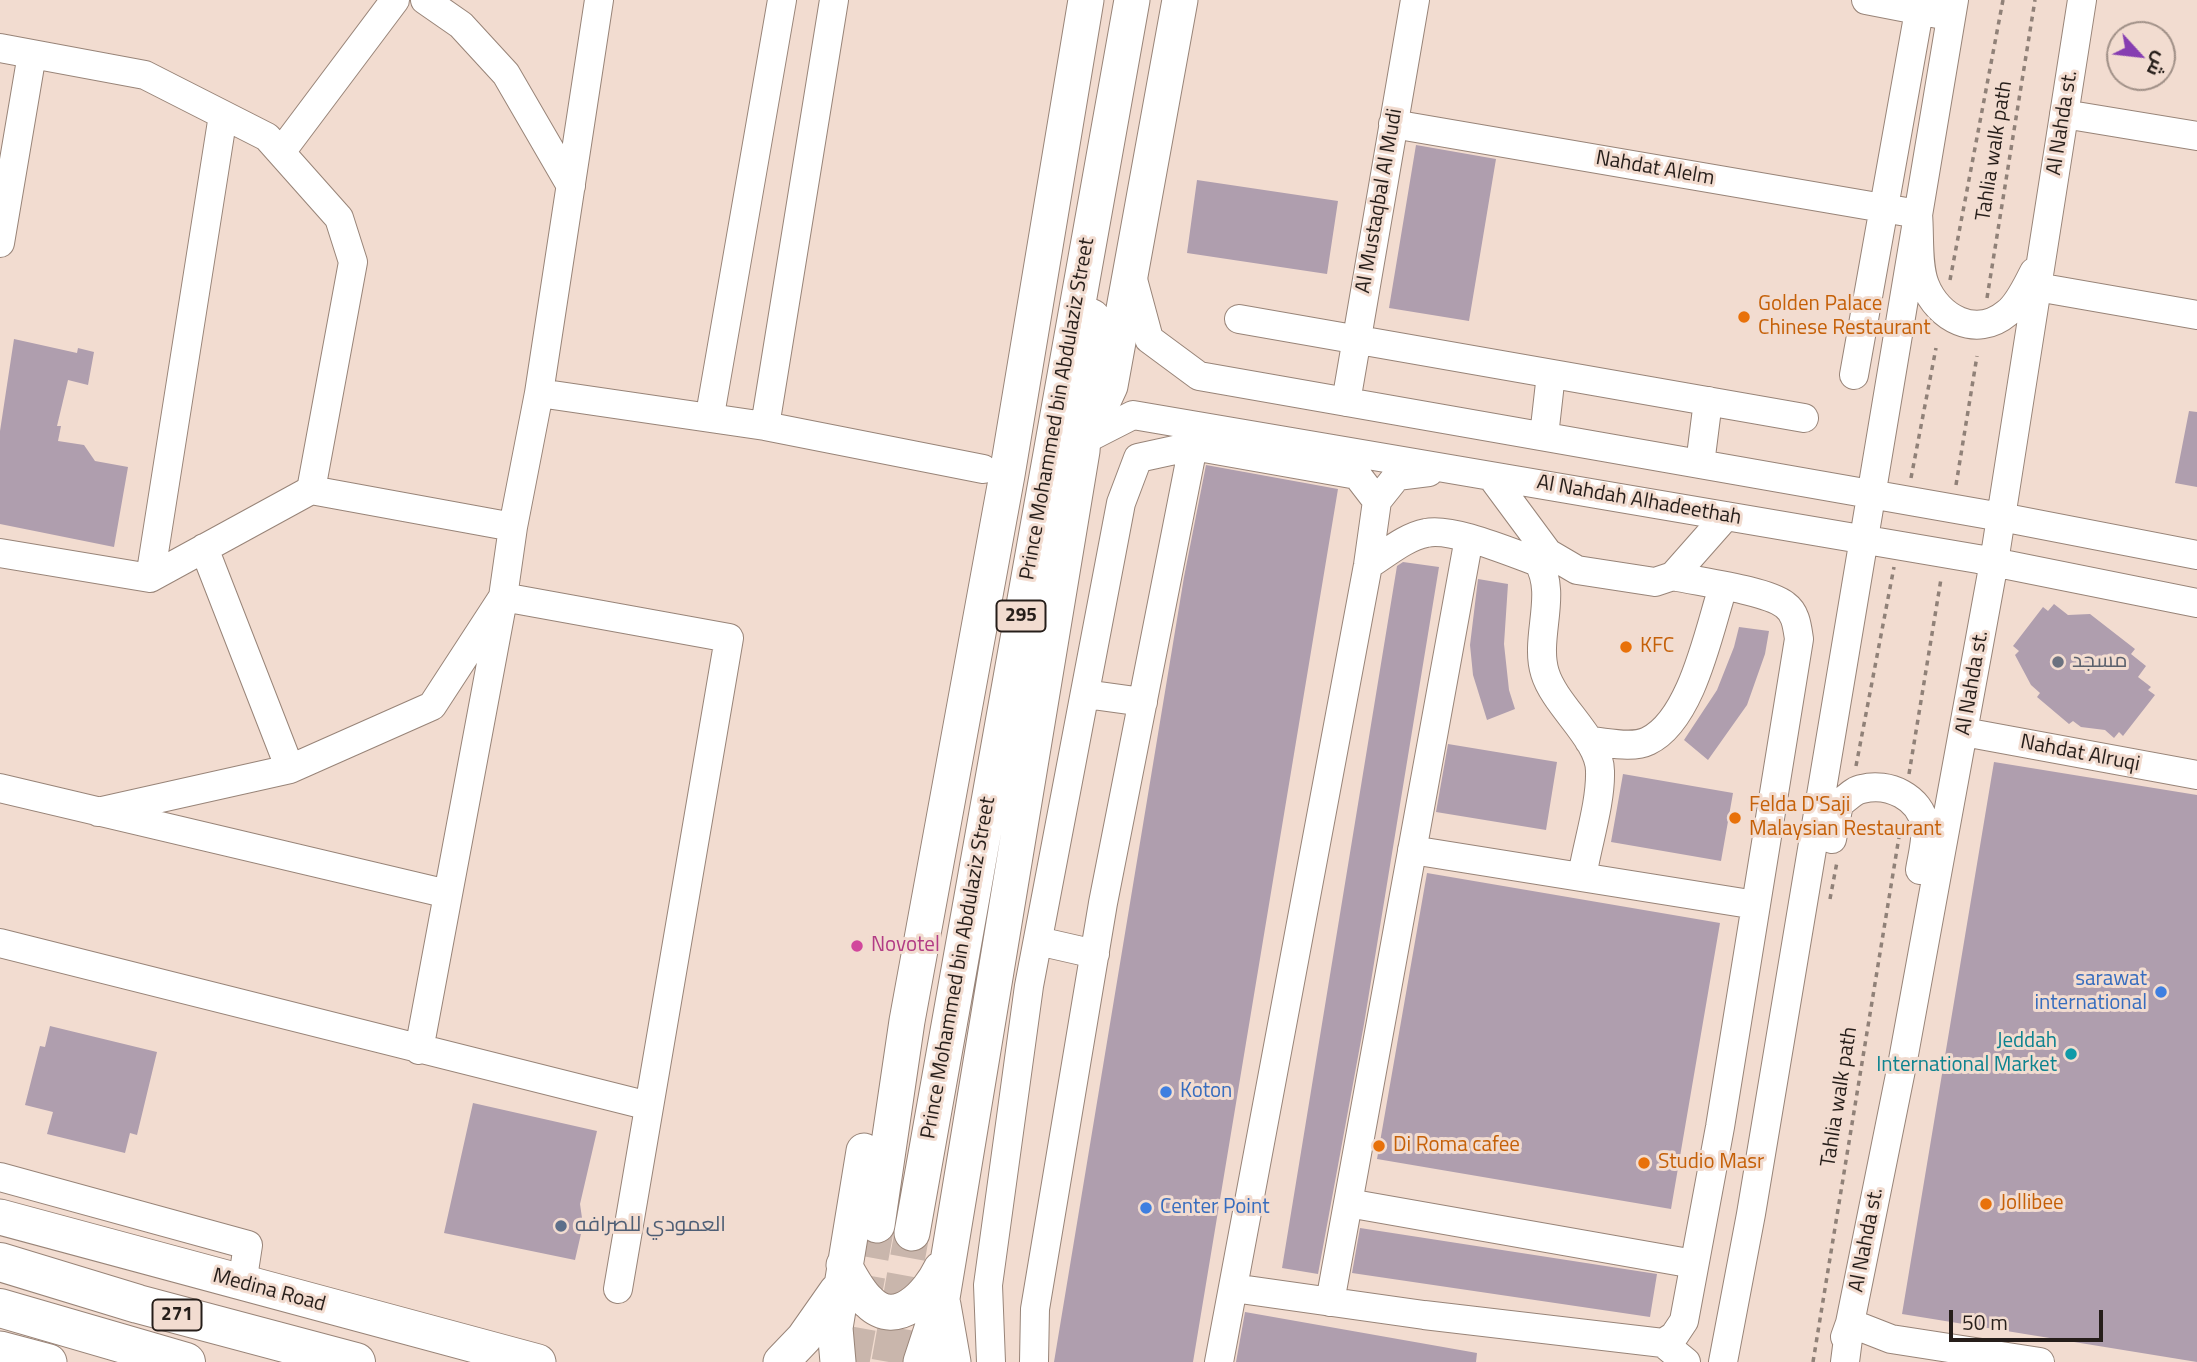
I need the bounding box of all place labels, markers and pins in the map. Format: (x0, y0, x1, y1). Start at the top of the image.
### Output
place label: Golden Palace Chinese Restaurant (1758, 292, 1931, 342)
marker: Golden Palace Chinese Restaurant (1736, 309, 1752, 325)
place label: KFC (1640, 634, 1674, 660)
marker: KFC (1618, 639, 1634, 655)
place label: مسجد (2072, 649, 2127, 675)
marker: مسجد (2050, 654, 2066, 670)
place label: Felda D'Saji Malaysian Restaurant (1749, 793, 1942, 843)
marker: Felda D'Saji Malaysian Restaurant (1727, 810, 1743, 826)
place label: Novotel (871, 933, 940, 959)
marker: Novotel (849, 938, 865, 954)
place label: sarawat international (2034, 967, 2147, 1017)
marker: sarawat international (2153, 984, 2169, 1000)
place label: Jeddah International Market (1876, 1029, 2057, 1079)
marker: Jeddah International Market (2063, 1046, 2079, 1062)
place label: Koton (1180, 1079, 1232, 1105)
marker: Koton (1158, 1084, 1174, 1100)
place label: Di Roma cafee (1393, 1133, 1520, 1159)
marker: Di Roma cafee (1371, 1138, 1387, 1154)
place label: Studio Masr (1658, 1150, 1764, 1176)
marker: Studio Masr (1636, 1155, 1652, 1171)
place label: Jollibee (2000, 1191, 2064, 1217)
place label: Center Point (1160, 1195, 1270, 1221)
marker: Jollibee (1978, 1196, 1994, 1212)
marker: Center Point (1138, 1200, 1154, 1216)
place label: العمودي للصرافه (575, 1213, 726, 1239)
marker: العمودي للصرافه (553, 1218, 569, 1234)

